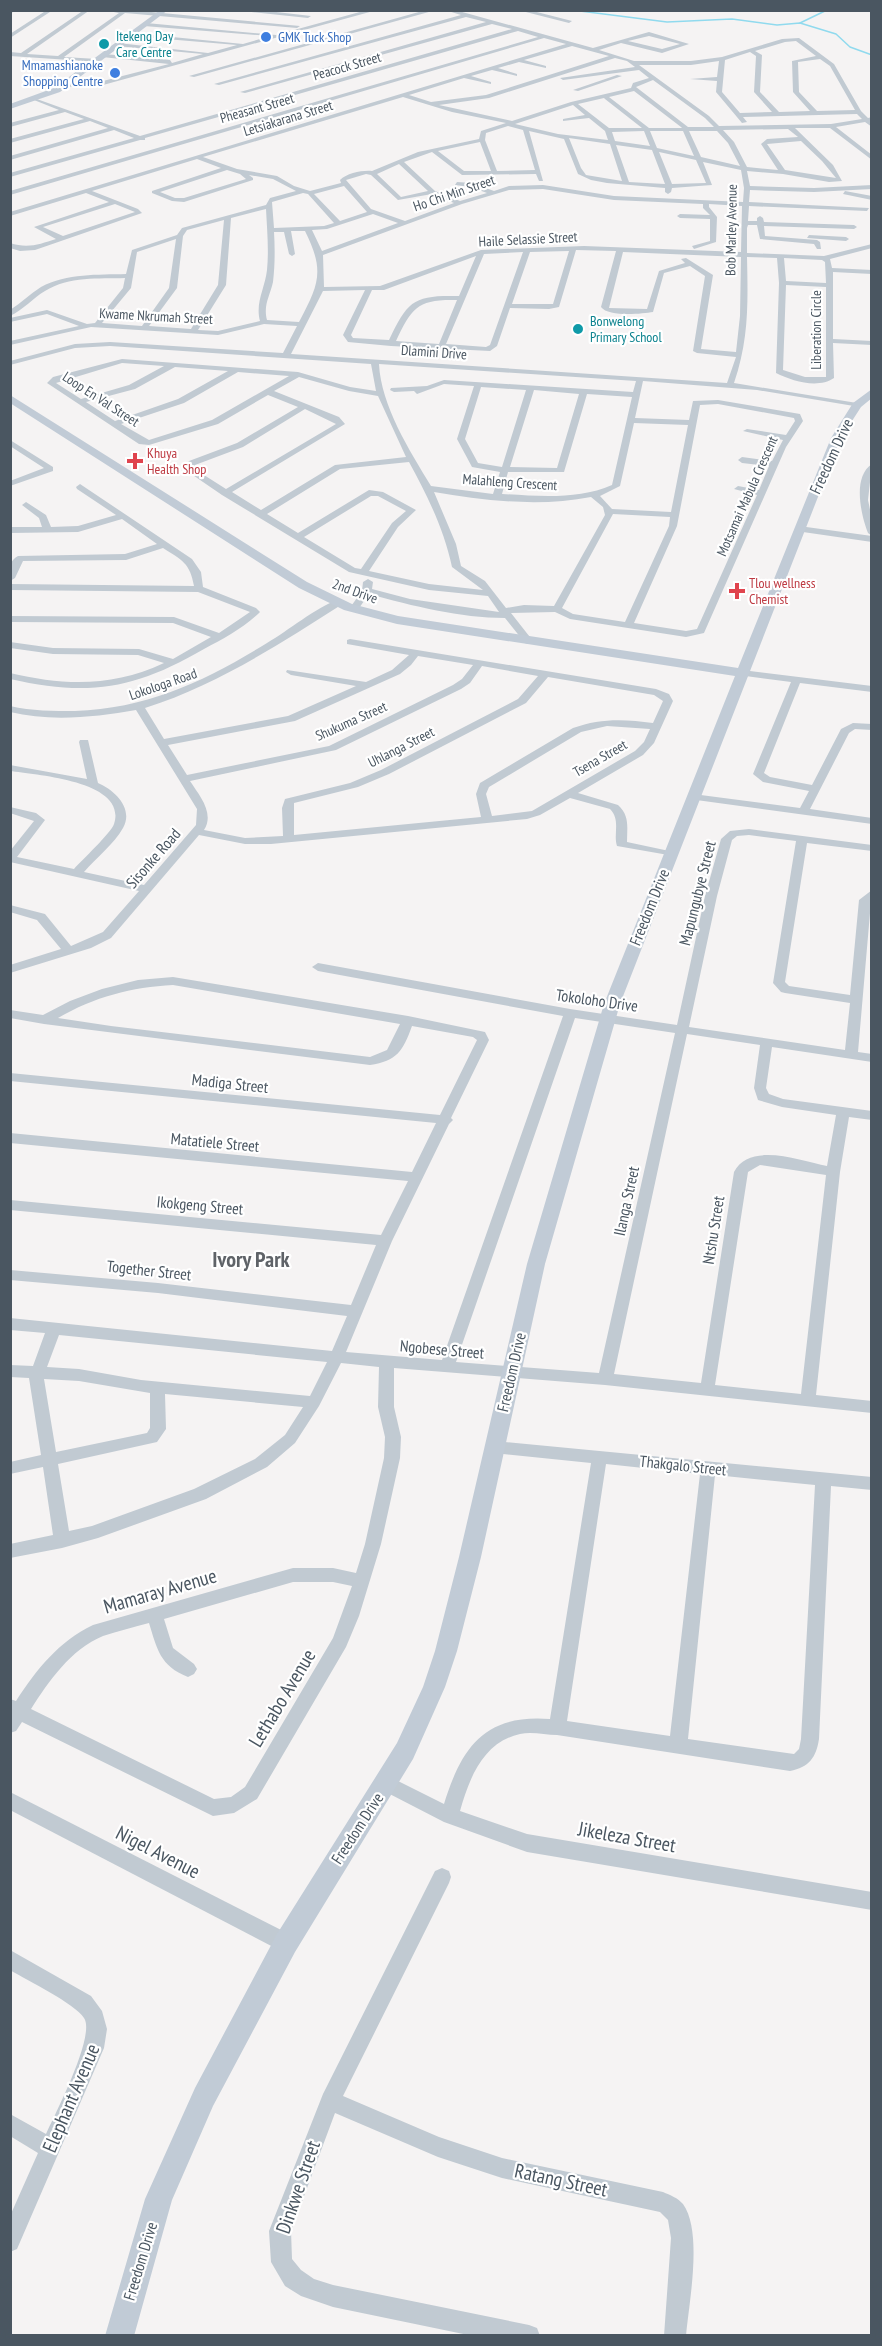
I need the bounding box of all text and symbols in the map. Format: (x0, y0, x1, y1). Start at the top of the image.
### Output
place label: Itekeng Day Care Centre (116, 27, 174, 61)
place label: GMK Tuck Shop (278, 28, 351, 46)
marker: GMK Tuck Shop (259, 30, 273, 44)
marker: Itekeng Day Care Centre (97, 37, 111, 51)
street label: Peacock Street (311, 48, 383, 84)
place label: Mmamashianoke Shopping Centre (22, 56, 103, 90)
marker: Mmamashianoke Shopping Centre (108, 66, 122, 80)
street label: Pheasant Street (218, 89, 296, 127)
street label: Letsiakarana Street (241, 96, 335, 140)
street label: Ho Chi Min Street (411, 171, 497, 215)
street label: Bob Marley Avenue (721, 184, 741, 276)
street label: Haile Selassie Street (478, 227, 578, 251)
street label: Liberation Circle (807, 290, 825, 370)
street label: Kwame Nkrumah Street (99, 304, 213, 328)
place label: Bonwelong Primary School (590, 312, 662, 346)
marker: Bonwelong Primary School (571, 322, 585, 336)
street label: Dlamini Drive (400, 341, 468, 363)
street label: Loop En Val Street (59, 368, 143, 431)
street label: Freedom Drive (805, 415, 857, 497)
street label: Motsamai Mabula Crescent (712, 433, 782, 559)
place label: Khuya Health Shop (147, 444, 206, 478)
marker: Khuya Health Shop (128, 454, 142, 468)
street label: Malahleng Crescent (462, 470, 558, 494)
place label: Tlou wellness Chemist (749, 574, 816, 608)
street label: 2nd Drive (330, 575, 380, 608)
marker: Tlou wellness Chemist (730, 584, 744, 598)
street label: Lokologa Road (127, 664, 199, 704)
street label: Shukuma Street (312, 697, 390, 745)
street label: Uhlanga Street (365, 723, 437, 771)
street label: Tsena Street (570, 735, 630, 781)
street label: Sisonke Road (122, 824, 185, 892)
street label: Mapungubye Street (674, 838, 720, 947)
street label: Freedom Drive (625, 866, 673, 948)
street label: Tokoloho Drive (555, 984, 639, 1016)
street label: Madiga Street (191, 1069, 270, 1097)
street label: Matatiele Street (170, 1128, 261, 1156)
street label: Ilanga Street (609, 1164, 643, 1238)
street label: Ikokgeng Street (156, 1191, 245, 1219)
street label: Ntshu Street (698, 1194, 728, 1266)
district label: Ivory Park (212, 1245, 291, 1273)
street label: Together Street (106, 1256, 193, 1284)
street label: Freedom Drive (492, 1330, 530, 1414)
street label: Ngobese Street (399, 1335, 486, 1363)
street label: Thakgalo Street (639, 1451, 728, 1480)
street label: Mamaray Avenue (100, 1562, 220, 1620)
street label: Lethabo Avenue (243, 1644, 321, 1752)
street label: Freedom Drive (327, 1789, 387, 1867)
street label: Jikeleza Street (575, 1815, 678, 1858)
street label: Nigel Avenue (112, 1820, 204, 1884)
street label: Elephant Avenue (36, 2040, 106, 2156)
street label: Dinkwe Street (270, 2136, 326, 2237)
street label: Ratang Street (512, 2157, 610, 2203)
street label: Freedom Drive (119, 2219, 161, 2303)

